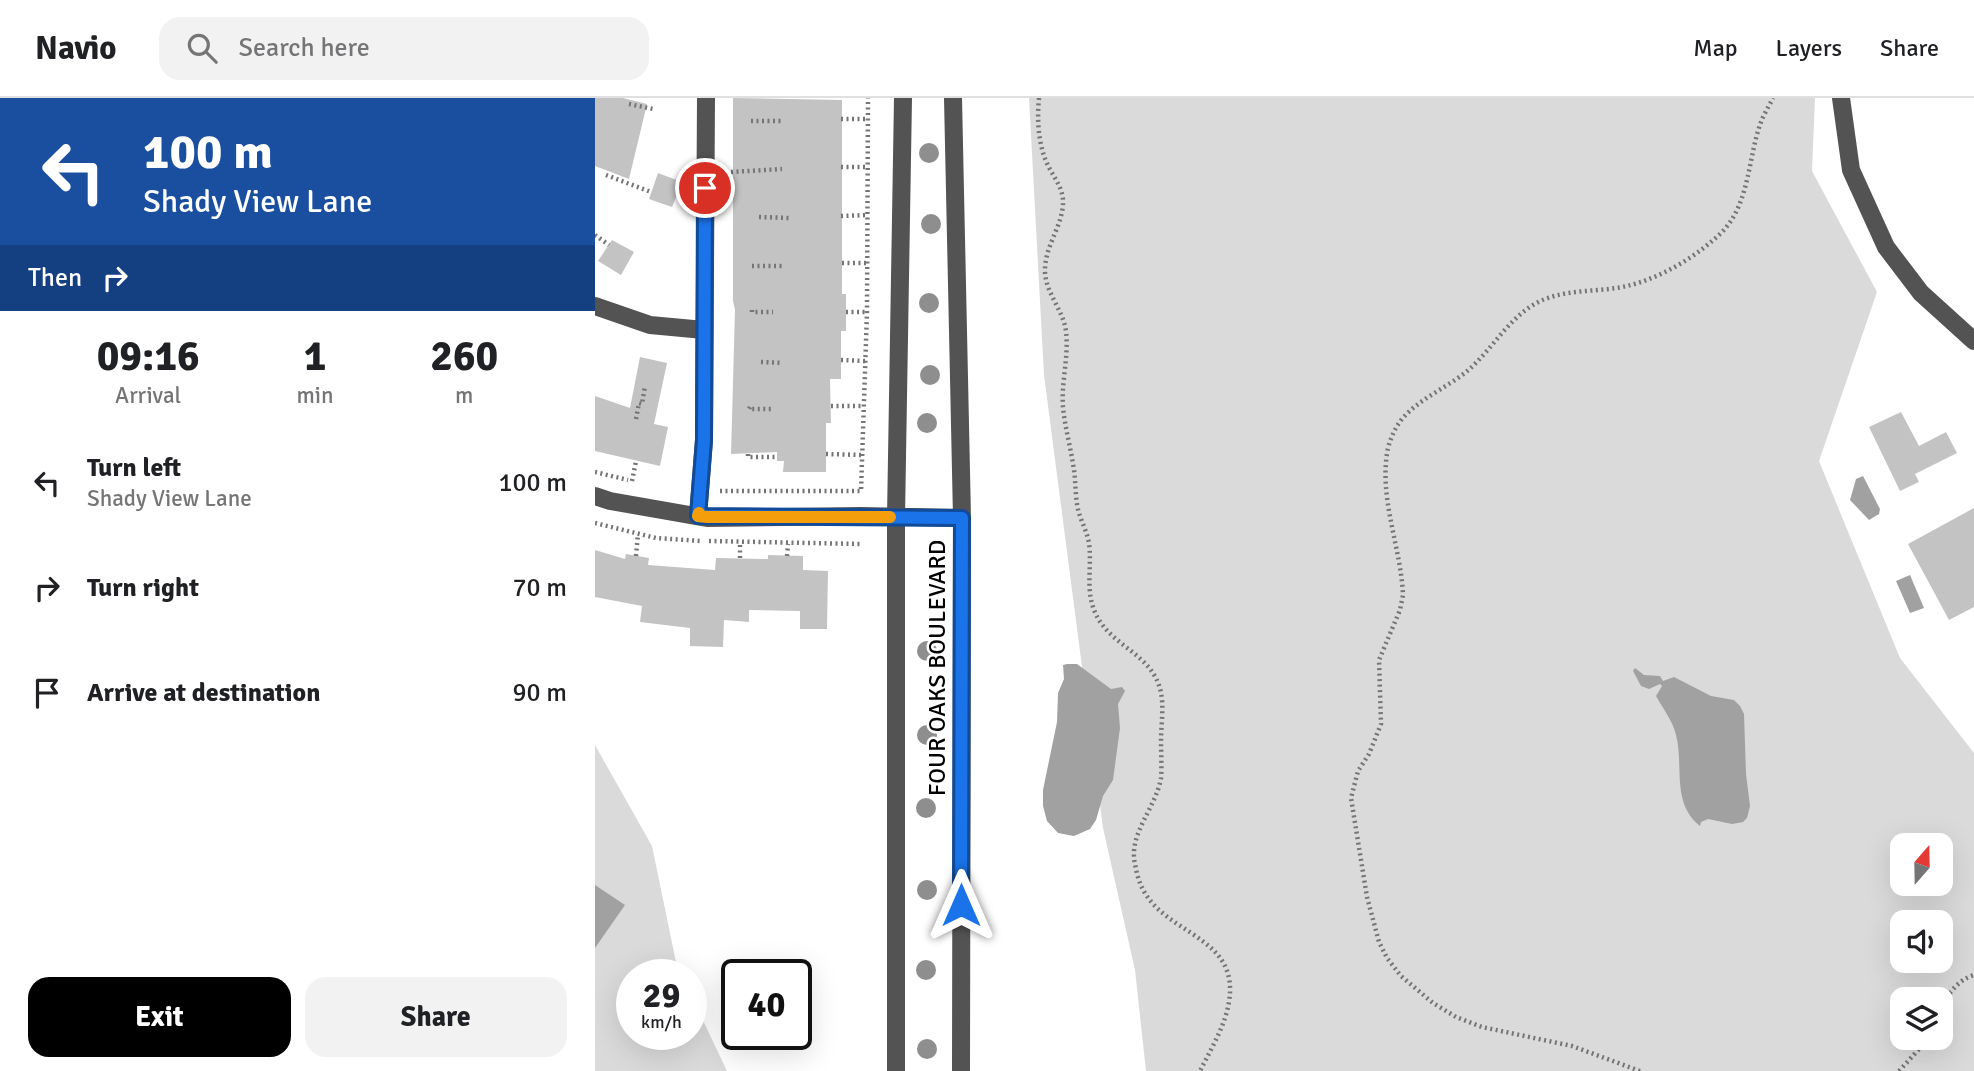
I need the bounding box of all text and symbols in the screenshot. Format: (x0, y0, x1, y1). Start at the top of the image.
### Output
search box (159, 17, 649, 80)
text: Navio (35, 28, 117, 69)
icon: search (183, 29, 221, 67)
text: Search here (239, 32, 370, 64)
text: Map (1693, 33, 1738, 63)
text: Layers (1776, 33, 1842, 63)
text: Share (1880, 33, 1939, 63)
text: 100 m (143, 122, 273, 182)
icon: left (28, 126, 119, 217)
pin (675, 158, 735, 218)
icon: arrive (686, 169, 724, 207)
text: Shady View Lane (143, 182, 372, 221)
icon: right (96, 259, 134, 297)
text: Then (28, 262, 82, 294)
text: 09:16 (97, 331, 200, 382)
text: 1 (304, 331, 326, 382)
text: 260 (430, 331, 498, 382)
text: Arrival (115, 381, 181, 410)
text: min (296, 381, 334, 410)
text: m (455, 381, 473, 410)
text: Turn left (87, 452, 181, 484)
icon: left (28, 464, 66, 502)
text: 100 m (498, 467, 567, 499)
text: Shady View Lane (87, 484, 252, 513)
street label: FOUR OAKS BOULEVARD (922, 540, 952, 796)
icon: right (28, 569, 66, 607)
text: Turn right (87, 572, 199, 604)
text: 70 m (512, 572, 567, 604)
icon: arrive (28, 674, 66, 712)
text: Arrive at destination (87, 677, 320, 709)
text: 90 m (512, 677, 567, 709)
north arrow (1890, 833, 1953, 896)
map controls (1890, 833, 1953, 1050)
position arrow (924, 868, 998, 942)
button: sound (1890, 910, 1953, 973)
speed limit sign: 40 (721, 959, 812, 1050)
text: 29 (643, 974, 680, 1017)
button: Exit (28, 977, 291, 1057)
button: Share (305, 977, 567, 1057)
button: layers (1890, 987, 1953, 1050)
text: km/h (641, 1011, 682, 1033)

